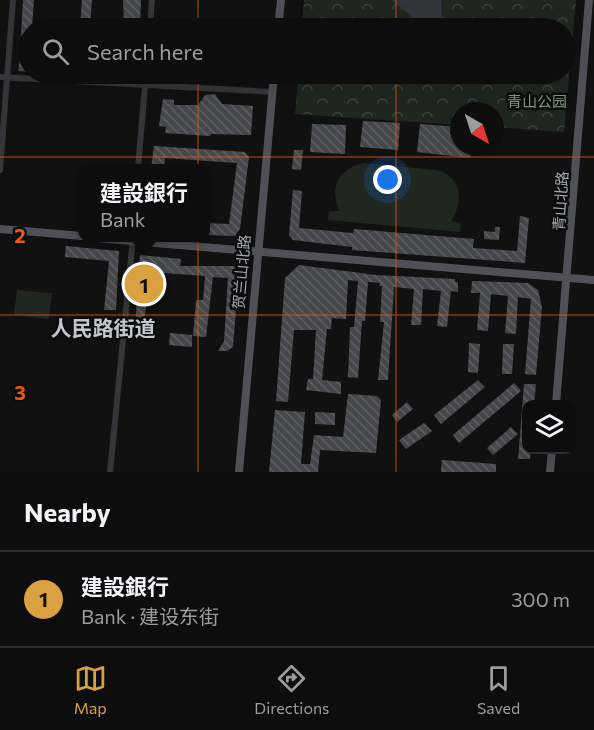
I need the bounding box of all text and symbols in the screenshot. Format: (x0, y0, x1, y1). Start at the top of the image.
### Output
search box (18, 18, 576, 84)
icon: search (39, 35, 72, 68)
text: Search here (87, 38, 203, 65)
park label: 青山公园 (507, 92, 567, 110)
north arrow (450, 102, 504, 156)
popup (78, 164, 210, 242)
your location (373, 165, 402, 194)
street label: 青山北路 (549, 170, 571, 231)
text: 建設銀行 (100, 179, 188, 206)
text: Bank (100, 207, 146, 231)
text: 2 (14, 223, 26, 247)
street label: 贺兰山北路 (229, 234, 253, 310)
pin: 1 (124, 262, 164, 306)
district label: 人民路街道 (51, 315, 156, 340)
text: 3 (14, 380, 26, 404)
map controls (522, 400, 576, 454)
button: layers (522, 400, 576, 454)
text: Nearby (24, 496, 111, 527)
text: 建設銀行 (81, 573, 169, 600)
text: 1 (39, 587, 48, 611)
text: 300 m (511, 587, 570, 611)
text: Bank · 建设东街 (81, 604, 219, 628)
tab: Map (74, 662, 107, 717)
tab: Directions (254, 662, 329, 717)
tab: Saved (477, 662, 520, 717)

